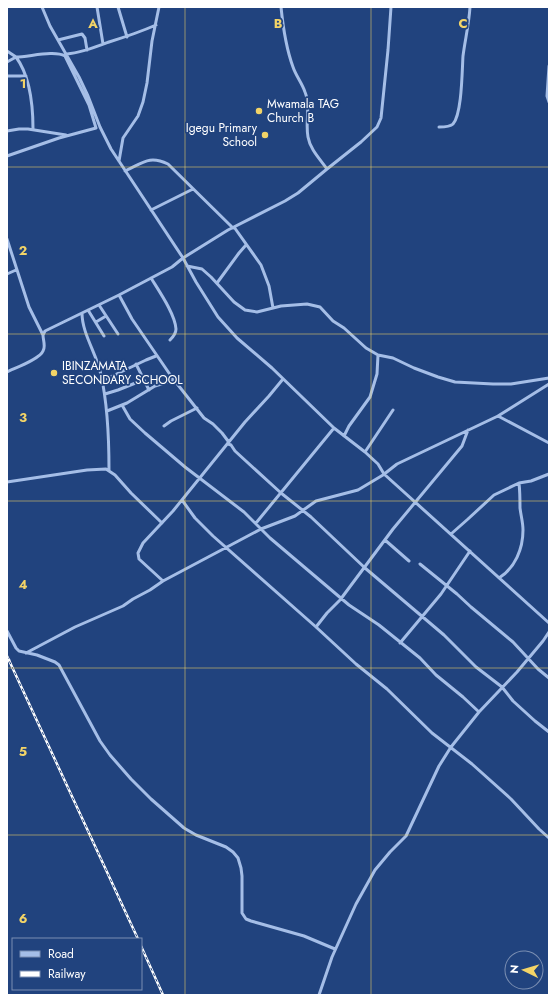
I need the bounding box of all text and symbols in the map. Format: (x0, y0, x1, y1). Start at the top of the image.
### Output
text: A (87, 14, 98, 33)
text: B (274, 14, 283, 33)
text: C (458, 14, 468, 33)
text: 1 (20, 74, 26, 93)
place label: Mwamala TAG Church B (267, 95, 339, 127)
marker: Mwamala TAG Church B (254, 106, 264, 116)
place label: Igegu Primary School (186, 119, 258, 151)
marker: Igegu Primary School (260, 130, 270, 140)
text: 2 (19, 241, 27, 260)
place label: IBINZAMATA SECONDARY SCHOOL (62, 357, 183, 389)
marker: IBINZAMATA SECONDARY SCHOOL (49, 368, 59, 378)
text: 3 (19, 408, 27, 427)
text: 4 (18, 575, 28, 594)
text: 5 (19, 742, 27, 761)
text: 6 (19, 909, 28, 928)
legend (12, 938, 142, 990)
text: Road (48, 945, 74, 963)
north arrow (504, 950, 544, 990)
text: N (506, 964, 522, 974)
text: Railway (48, 965, 86, 983)

